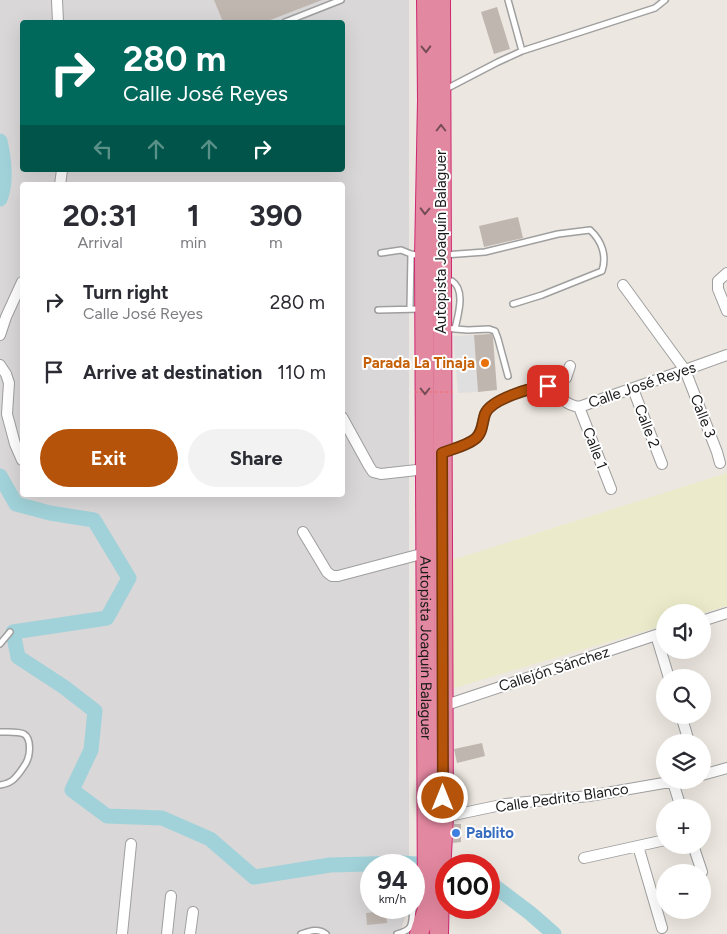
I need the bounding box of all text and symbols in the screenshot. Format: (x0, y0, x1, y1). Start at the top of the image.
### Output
text: 280 m (123, 38, 226, 80)
icon: right (40, 40, 105, 105)
one-way arrow (421, 45, 431, 53)
text: Calle José Reyes (123, 80, 288, 107)
one-way arrow (436, 124, 446, 132)
icon: left (89, 135, 117, 163)
icon: ahead (142, 135, 170, 163)
icon: ahead (195, 135, 223, 163)
icon: right (248, 135, 276, 163)
street label: Autopista Joaquín Balaguer (432, 150, 450, 334)
text: 20:31 (63, 197, 138, 234)
text: 1 (187, 197, 200, 234)
text: 390 (249, 197, 302, 234)
one-way arrow (420, 208, 430, 215)
text: Arrival (78, 233, 123, 252)
text: min (180, 233, 206, 252)
text: m (269, 233, 283, 252)
text: Turn right (83, 281, 169, 304)
icon: right (40, 288, 68, 316)
text: 280 m (270, 291, 325, 314)
text: Calle José Reyes (83, 304, 203, 323)
place label: Parada La Tinaja (363, 354, 475, 372)
marker: Parada La Tinaja (479, 357, 491, 369)
icon: arrive (40, 358, 68, 386)
street label: Calle José Reyes (586, 358, 698, 412)
text: Arrive at destination (83, 361, 262, 384)
text: 110 m (277, 361, 326, 384)
pin (527, 365, 569, 407)
icon: arrive (534, 372, 562, 400)
one-way arrow (420, 388, 430, 395)
street label: Calle 3 (687, 392, 719, 440)
street label: Calle 2 (630, 402, 664, 450)
street label: Calle 1 (579, 425, 611, 471)
button: Exit (40, 429, 178, 487)
button: Share (188, 429, 325, 487)
street label: Autopista Joaquín Balaguer (416, 556, 435, 740)
map controls (656, 604, 711, 919)
button: sound (656, 604, 711, 659)
street label: Callejón Sánchez (496, 643, 612, 695)
button: search (656, 669, 711, 724)
button: layers (656, 734, 711, 789)
position arrow (416, 771, 468, 823)
street label: Calle Pedrito Blanco (494, 780, 630, 816)
button: + (656, 799, 711, 854)
place label: Pablito (466, 824, 514, 842)
marker: Pablito (450, 827, 462, 839)
speed limit sign: 100 (435, 854, 500, 919)
button: − (656, 864, 711, 919)
text: 94 (377, 865, 408, 895)
text: km/h (379, 892, 406, 906)

